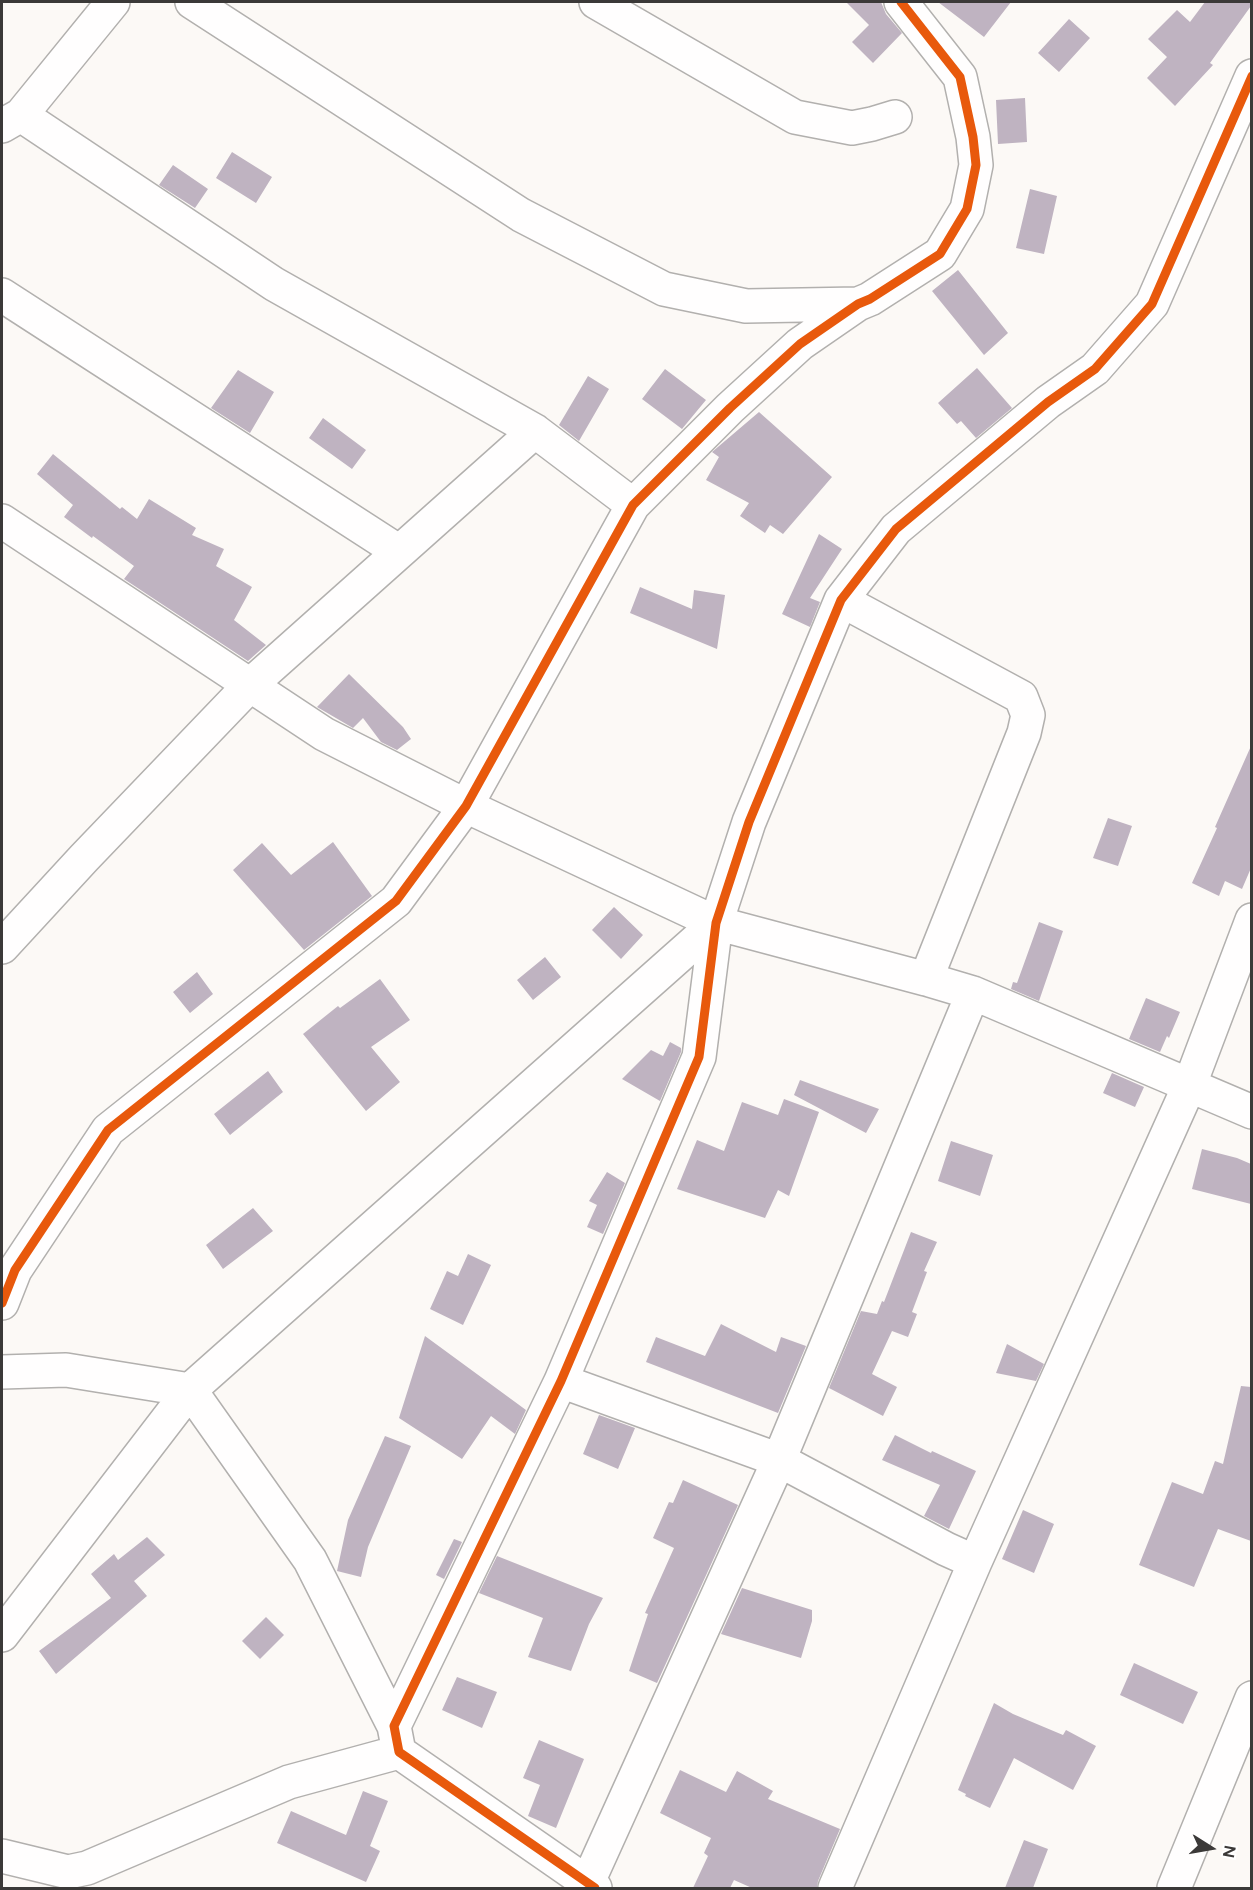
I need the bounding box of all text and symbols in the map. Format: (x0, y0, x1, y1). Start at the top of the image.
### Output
north arrow (1181, 1818, 1241, 1878)
text: N (1219, 1844, 1240, 1859)

